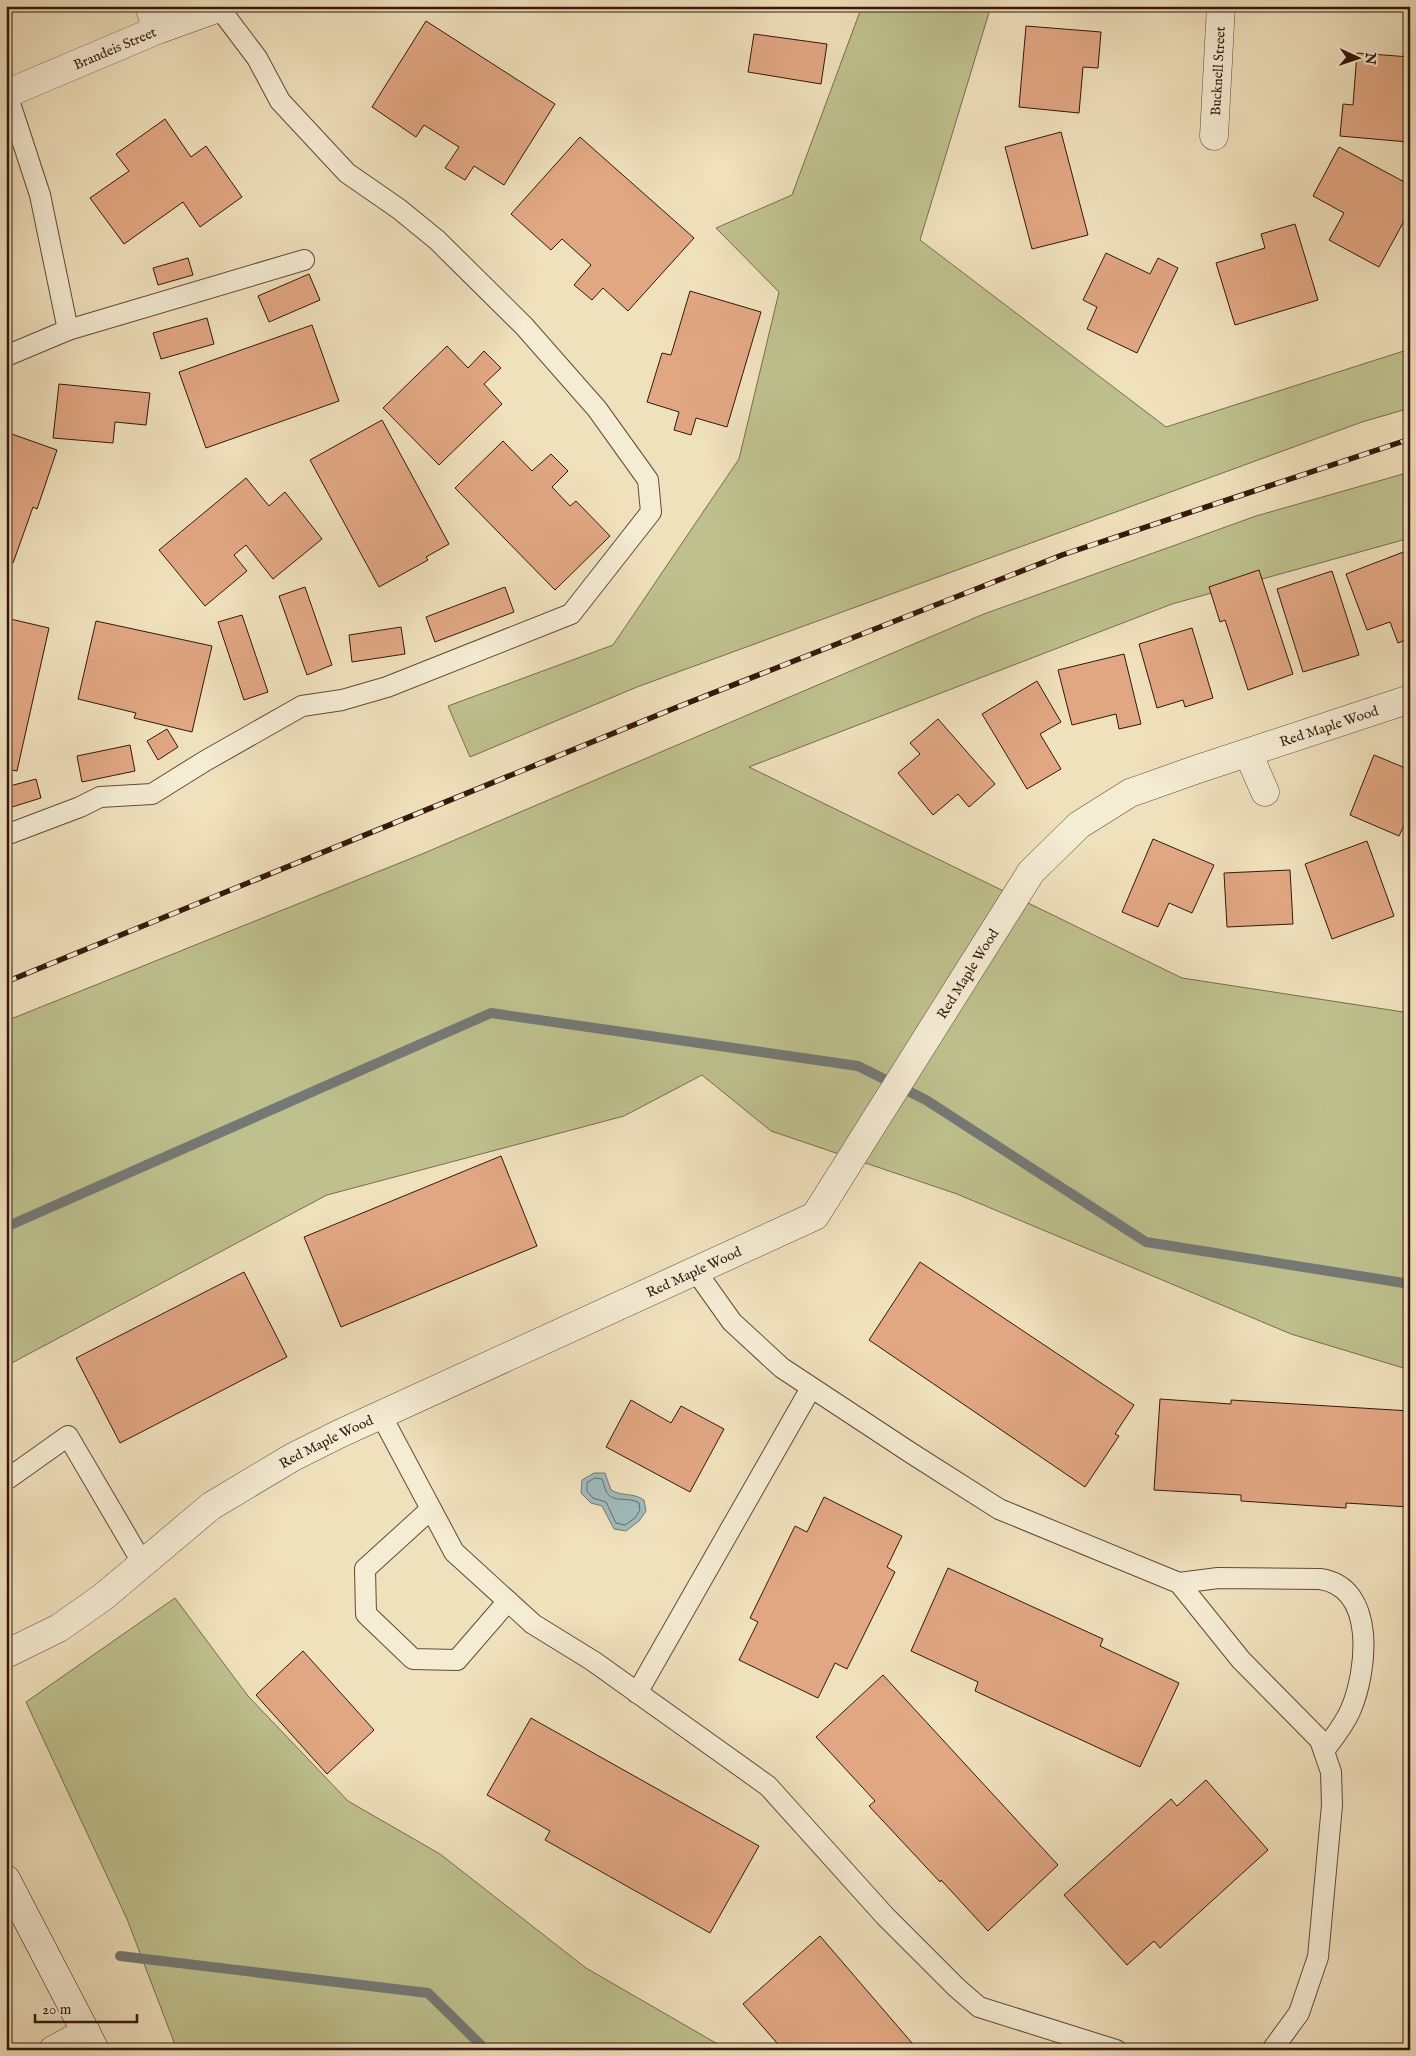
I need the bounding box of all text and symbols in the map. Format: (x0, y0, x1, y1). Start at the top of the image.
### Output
street label: Brandeis Street (71, 23, 159, 74)
street label: Bucknell Street (1207, 26, 1230, 116)
north arrow (1334, 32, 1384, 82)
text: N (1361, 51, 1379, 65)
street label: Red Maple Wood (1277, 702, 1381, 751)
street label: Red Maple Wood (933, 925, 1003, 1022)
street label: Red Maple Wood (643, 1243, 745, 1302)
street label: Red Maple Wood (276, 1411, 377, 1473)
scale bar (35, 1991, 138, 2023)
text: 20 m (42, 2000, 72, 2019)

